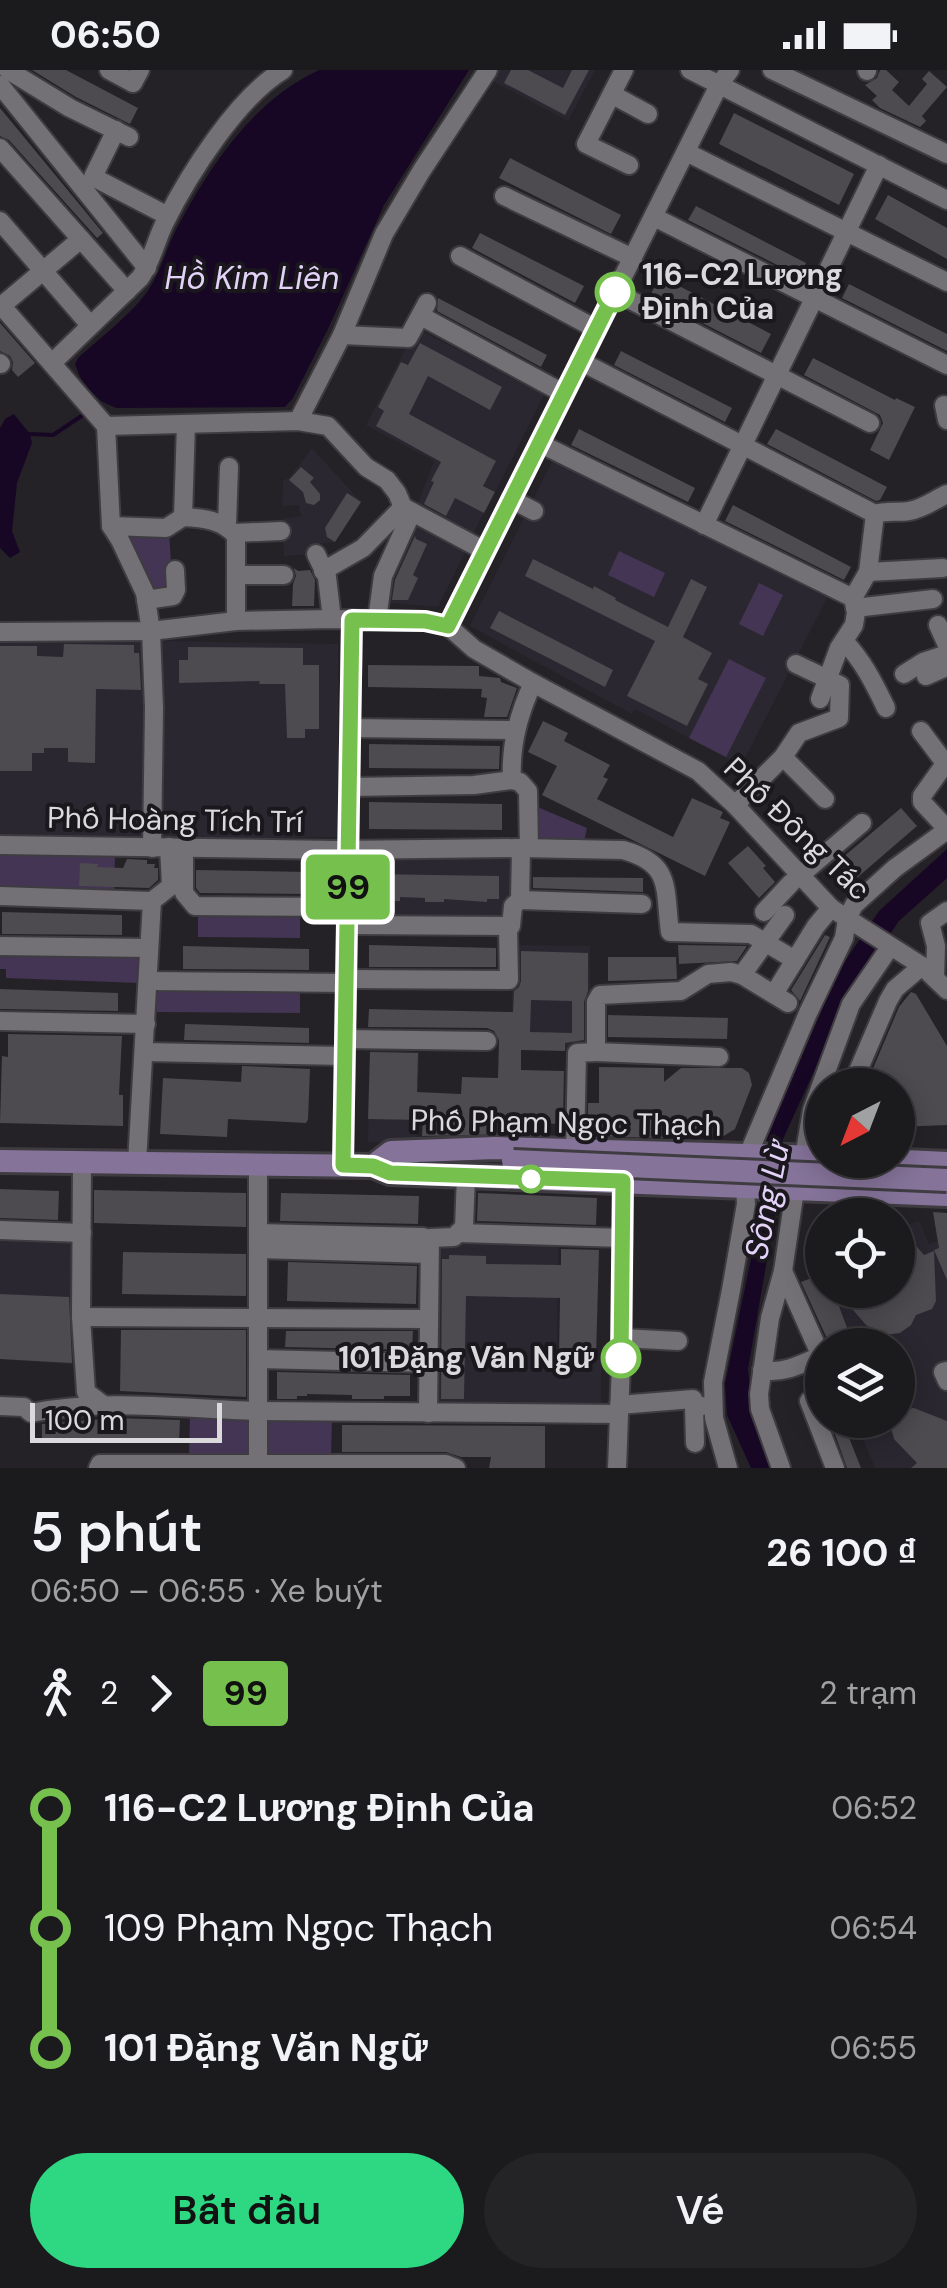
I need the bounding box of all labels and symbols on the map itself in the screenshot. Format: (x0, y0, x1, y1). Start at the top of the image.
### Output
place label: 116-C2 Lương Định Của (642, 255, 843, 328)
water label: Hồ Kim Liên (165, 257, 339, 299)
marker: 116-C2 Lương Định Của (596, 273, 634, 311)
street label: Phố Đông Tác (716, 749, 879, 908)
street label: Phố Hoàng Tích Trí (47, 798, 303, 841)
line badge: 99 (303, 854, 393, 920)
north arrow (805, 1068, 915, 1178)
street label: Phố Phạm Ngọc Thạch (410, 1100, 722, 1145)
water label: Sông Lừ (735, 1134, 800, 1263)
unlabelled marker (518, 1166, 544, 1192)
place label: 101 Đặng Văn Ngữ (338, 1338, 594, 1377)
marker: 101 Đặng Văn Ngữ (602, 1339, 640, 1377)
scale bar (30, 1398, 222, 1442)

